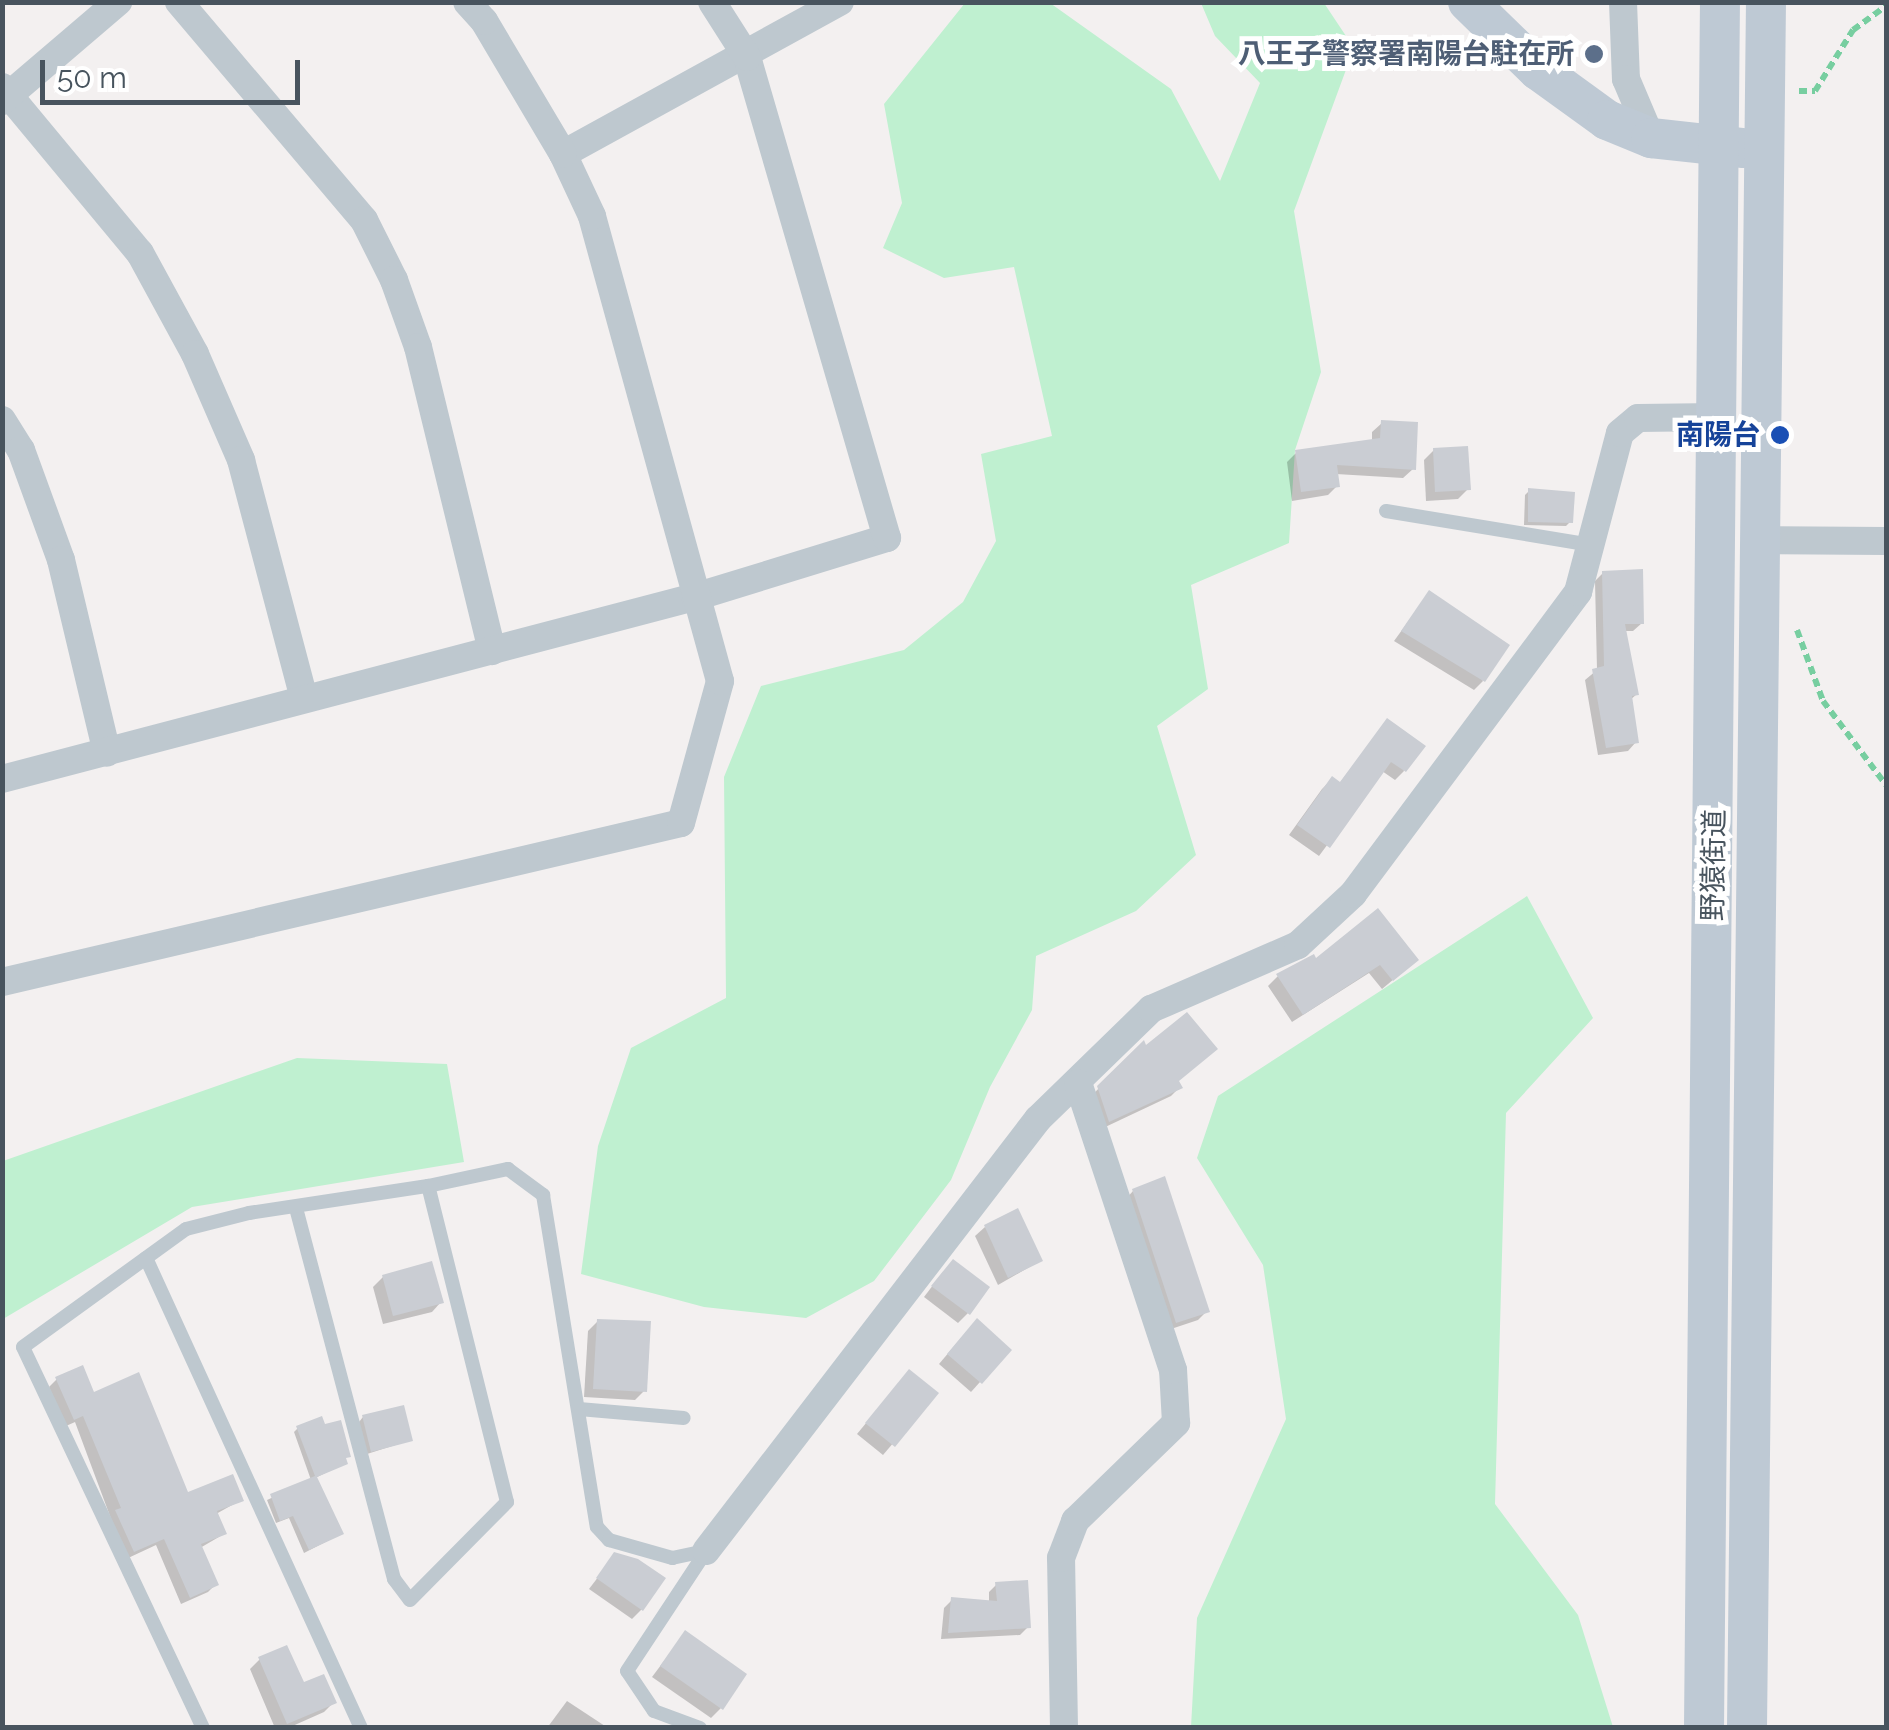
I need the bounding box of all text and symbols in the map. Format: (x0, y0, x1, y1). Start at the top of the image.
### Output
place label: 八王子警察署南陽台駐在所 (1238, 37, 1574, 71)
scale bar (45, 40, 305, 102)
marker: 八王子警察署南陽台駐在所 (1583, 43, 1605, 65)
text: 50 m (57, 60, 127, 95)
place label: 南陽台 (1676, 418, 1760, 452)
marker: 南陽台 (1769, 424, 1791, 446)
street label: 野猿街道 (1696, 809, 1732, 921)

